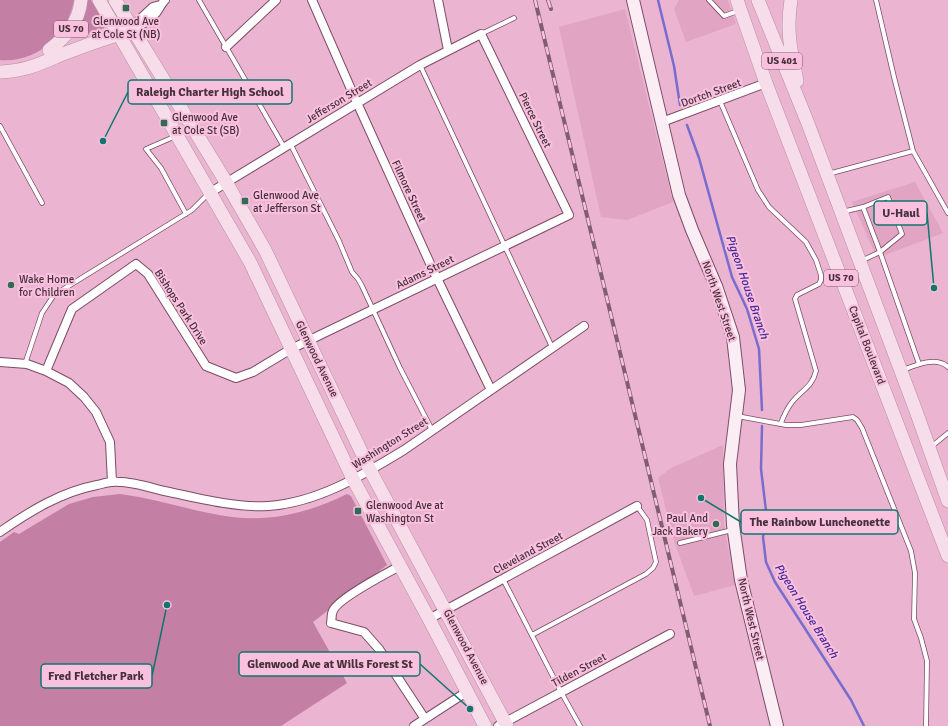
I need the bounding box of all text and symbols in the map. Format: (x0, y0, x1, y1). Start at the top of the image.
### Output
marker: Glenwood Ave at Cole St (NB) (121, 3, 131, 13)
place label: Glenwood Ave at Cole St (NB) (92, 15, 160, 41)
road number: US 70 (54, 21, 88, 37)
road number: US 401 (762, 53, 802, 69)
street label: Jefferson Street (304, 76, 374, 126)
street label: Dortch Street (679, 76, 743, 110)
callout: Raleigh Charter High School (128, 80, 292, 104)
text: Raleigh Charter High School (136, 85, 284, 100)
street label: Pierce Street (516, 90, 554, 150)
place label: Glenwood Ave at Cole St (SB) (172, 111, 240, 137)
marker: Glenwood Ave at Cole St (SB) (159, 118, 169, 128)
street label: Filmore Street (389, 158, 429, 224)
place label: Glenwood Ave at Jefferson St (253, 189, 321, 215)
marker: Glenwood Ave at Jefferson St (240, 196, 250, 206)
callout: U-Haul (874, 201, 927, 225)
text: U-Haul (882, 206, 920, 221)
water label: Pigeon House Branch (722, 233, 772, 341)
street label: Adams Street (394, 252, 456, 292)
street label: North West Street (699, 259, 739, 343)
street label: Bishops Park Drive (152, 267, 210, 347)
road number: US 70 (824, 270, 858, 286)
place label: Wake Home for Children (19, 273, 75, 299)
marker: Wake Home for Children (6, 280, 16, 290)
street label: Capital Boulevard (846, 304, 888, 386)
street label: Glenwood Avenue (293, 319, 341, 399)
street label: Washington Street (350, 414, 430, 471)
place label: Glenwood Ave at Washington St (366, 499, 444, 525)
marker: Glenwood Ave at Washington St (353, 506, 363, 516)
callout: The Rainbow Luncheonette (741, 510, 898, 534)
place label: Paul And Jack Bakery (652, 512, 709, 538)
text: The Rainbow Luncheonette (750, 515, 890, 530)
marker: Paul And Jack Bakery (711, 519, 721, 529)
street label: Cleveland Street (491, 529, 565, 577)
water label: Pigeon House Branch (771, 561, 841, 662)
street label: North West Street (735, 577, 767, 661)
street label: Glenwood Avenue (441, 607, 491, 687)
street label: Tilden Street (549, 650, 609, 690)
callout: Glenwood Ave at Wills Forest St (239, 652, 420, 676)
text: Glenwood Ave at Wills Forest St (247, 657, 413, 672)
callout: Fred Fletcher Park (41, 664, 152, 688)
text: Fred Fletcher Park (48, 669, 145, 684)

